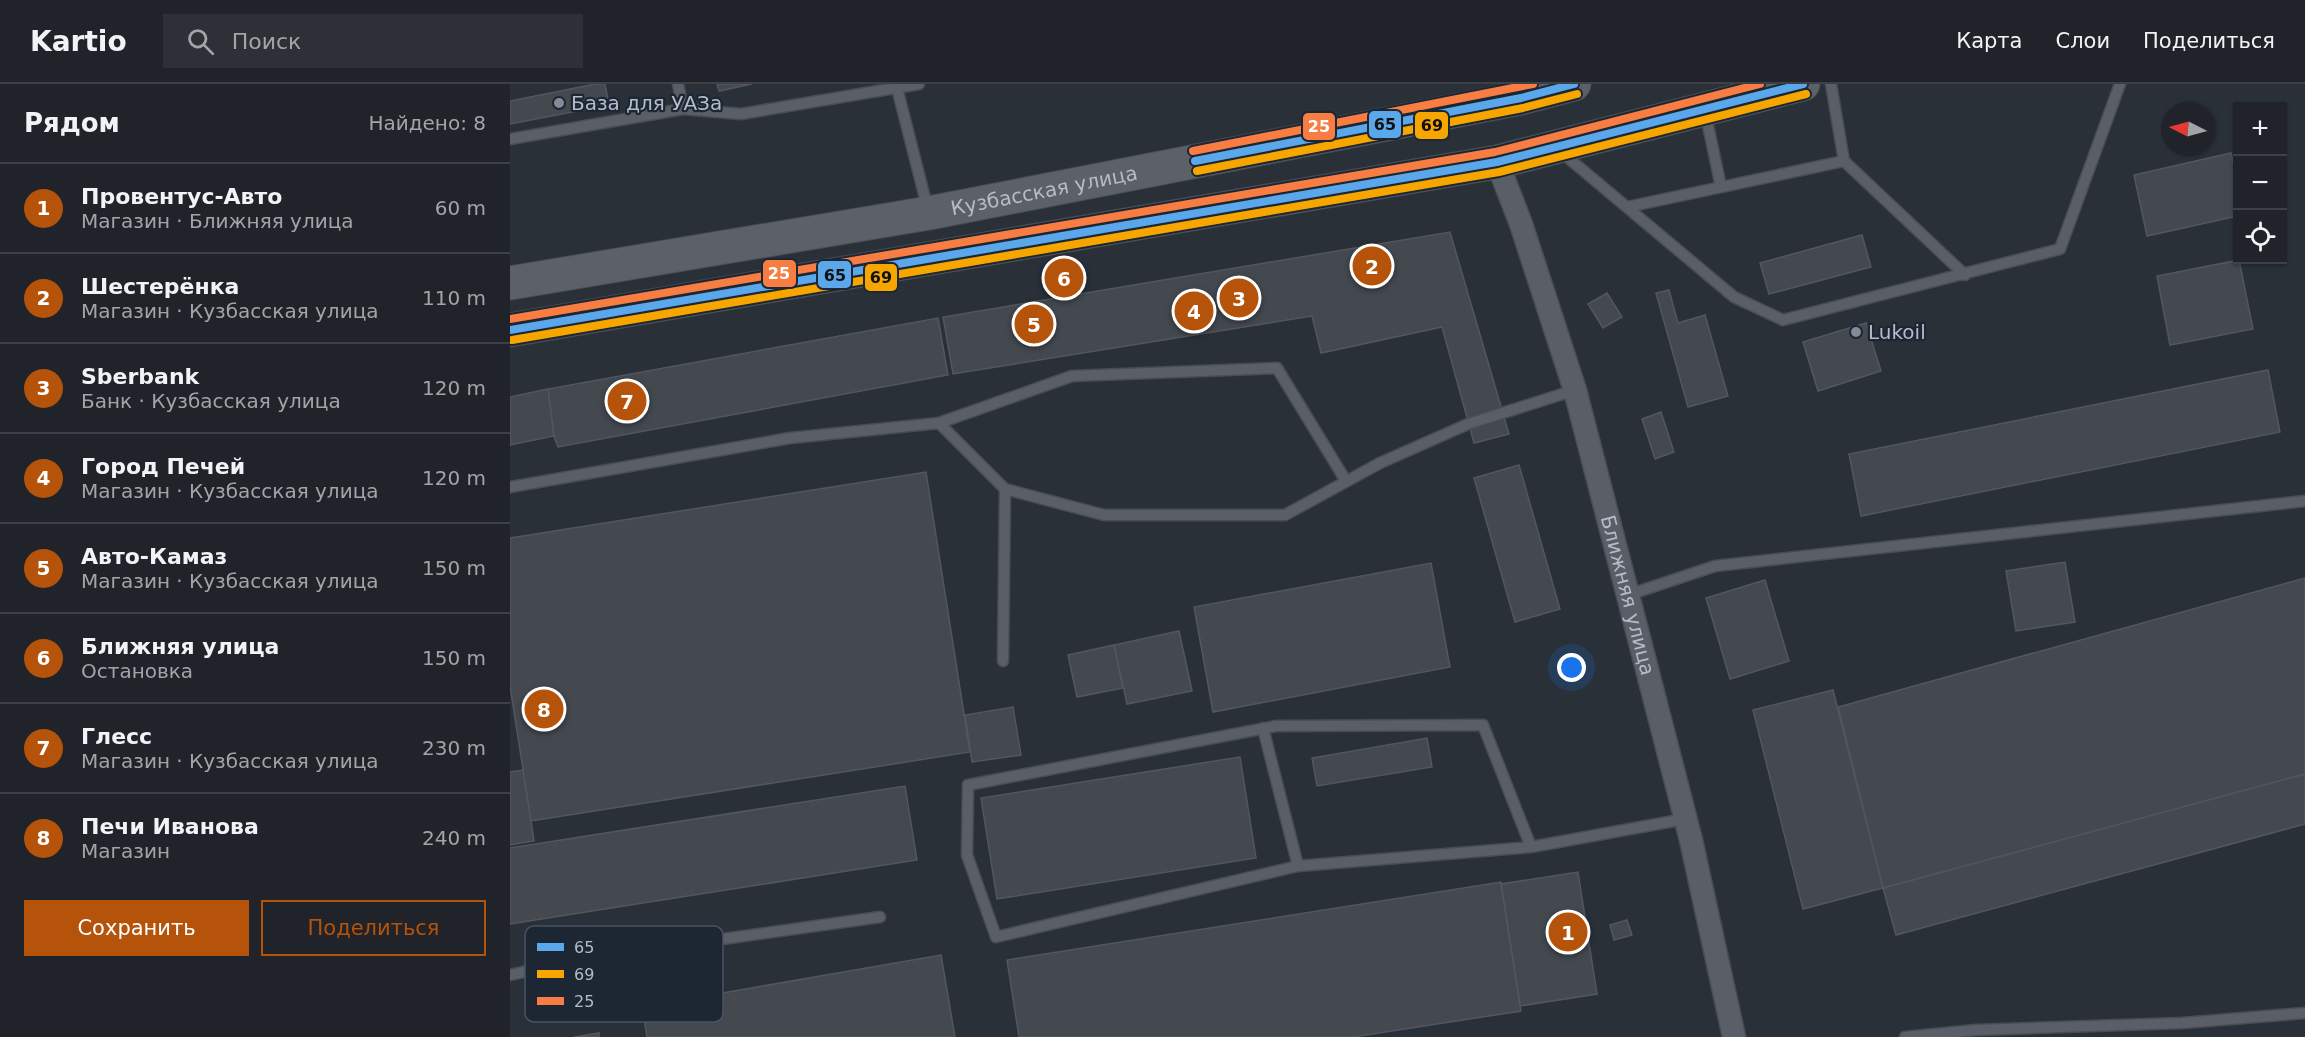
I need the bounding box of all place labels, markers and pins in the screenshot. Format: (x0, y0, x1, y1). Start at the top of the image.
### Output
place label: База для УАЗа (571, 91, 722, 115)
marker: База для УАЗа (552, 96, 566, 110)
pin: 2 (1352, 244, 1392, 288)
pin: 6 (1044, 256, 1084, 300)
pin: 3 (1220, 276, 1258, 320)
pin: 4 (1174, 288, 1214, 334)
pin: 5 (1014, 302, 1054, 346)
place label: Lukoil (1868, 320, 1926, 344)
marker: Lukoil (1849, 325, 1863, 339)
pin: 7 (608, 378, 646, 424)
pin: 8 (525, 686, 564, 732)
pin: 1 (1548, 910, 1588, 954)

